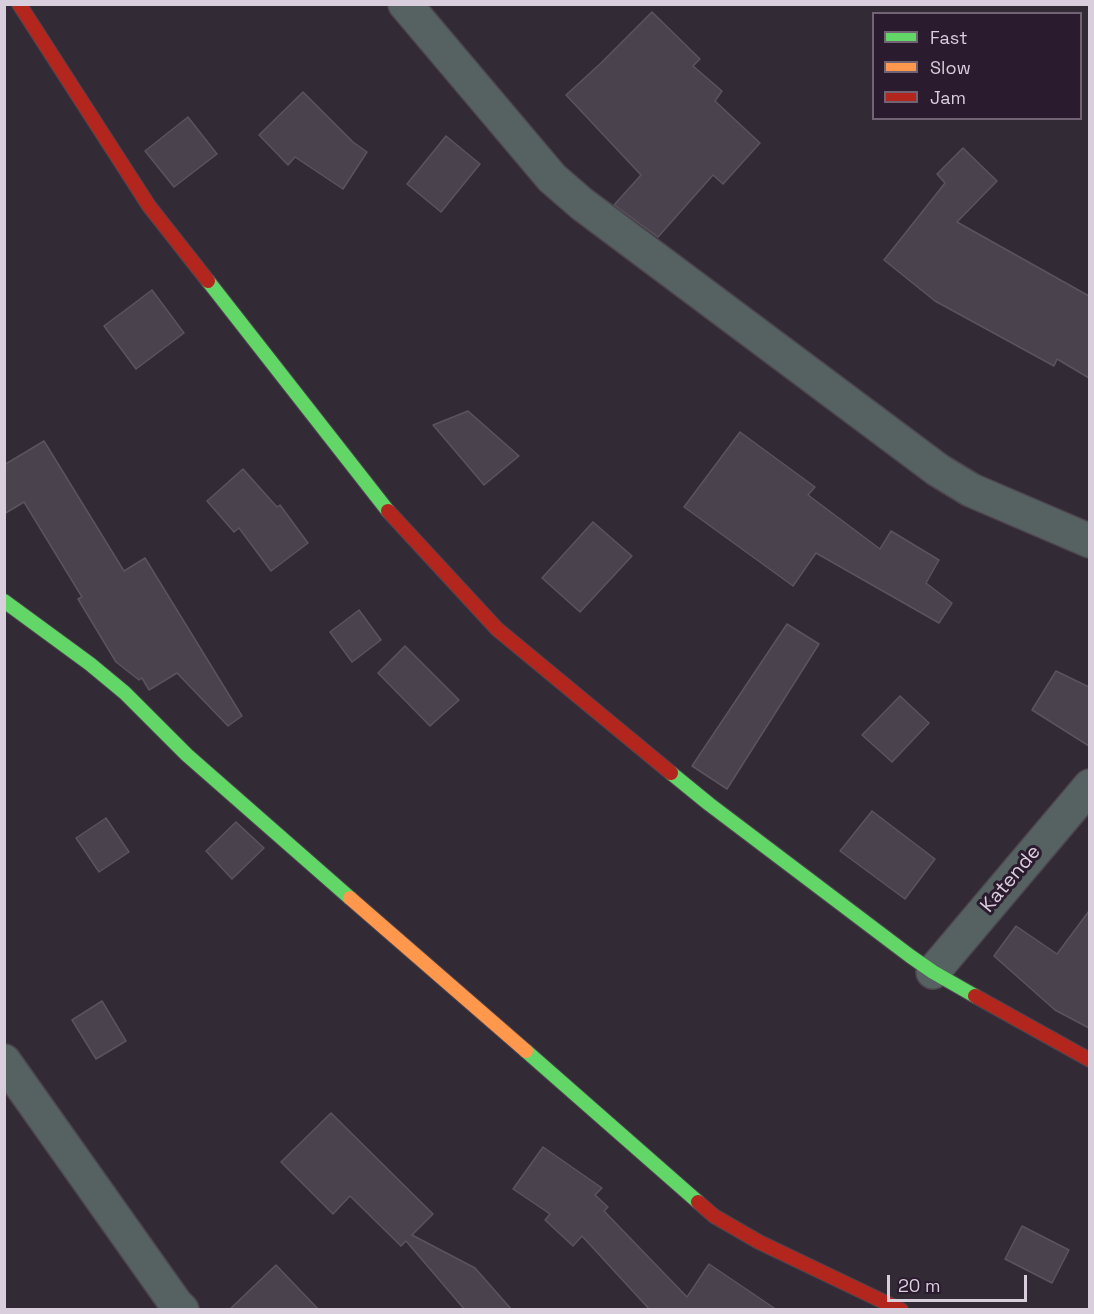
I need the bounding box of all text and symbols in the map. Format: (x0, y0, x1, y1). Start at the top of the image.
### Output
legend (872, 12, 1082, 120)
text: Fast (930, 26, 967, 49)
text: Slow (930, 56, 971, 79)
text: Jam (930, 86, 966, 109)
street label: Katende (976, 840, 1046, 918)
scale bar (890, 1263, 1030, 1301)
text: 20 m (898, 1274, 941, 1297)

